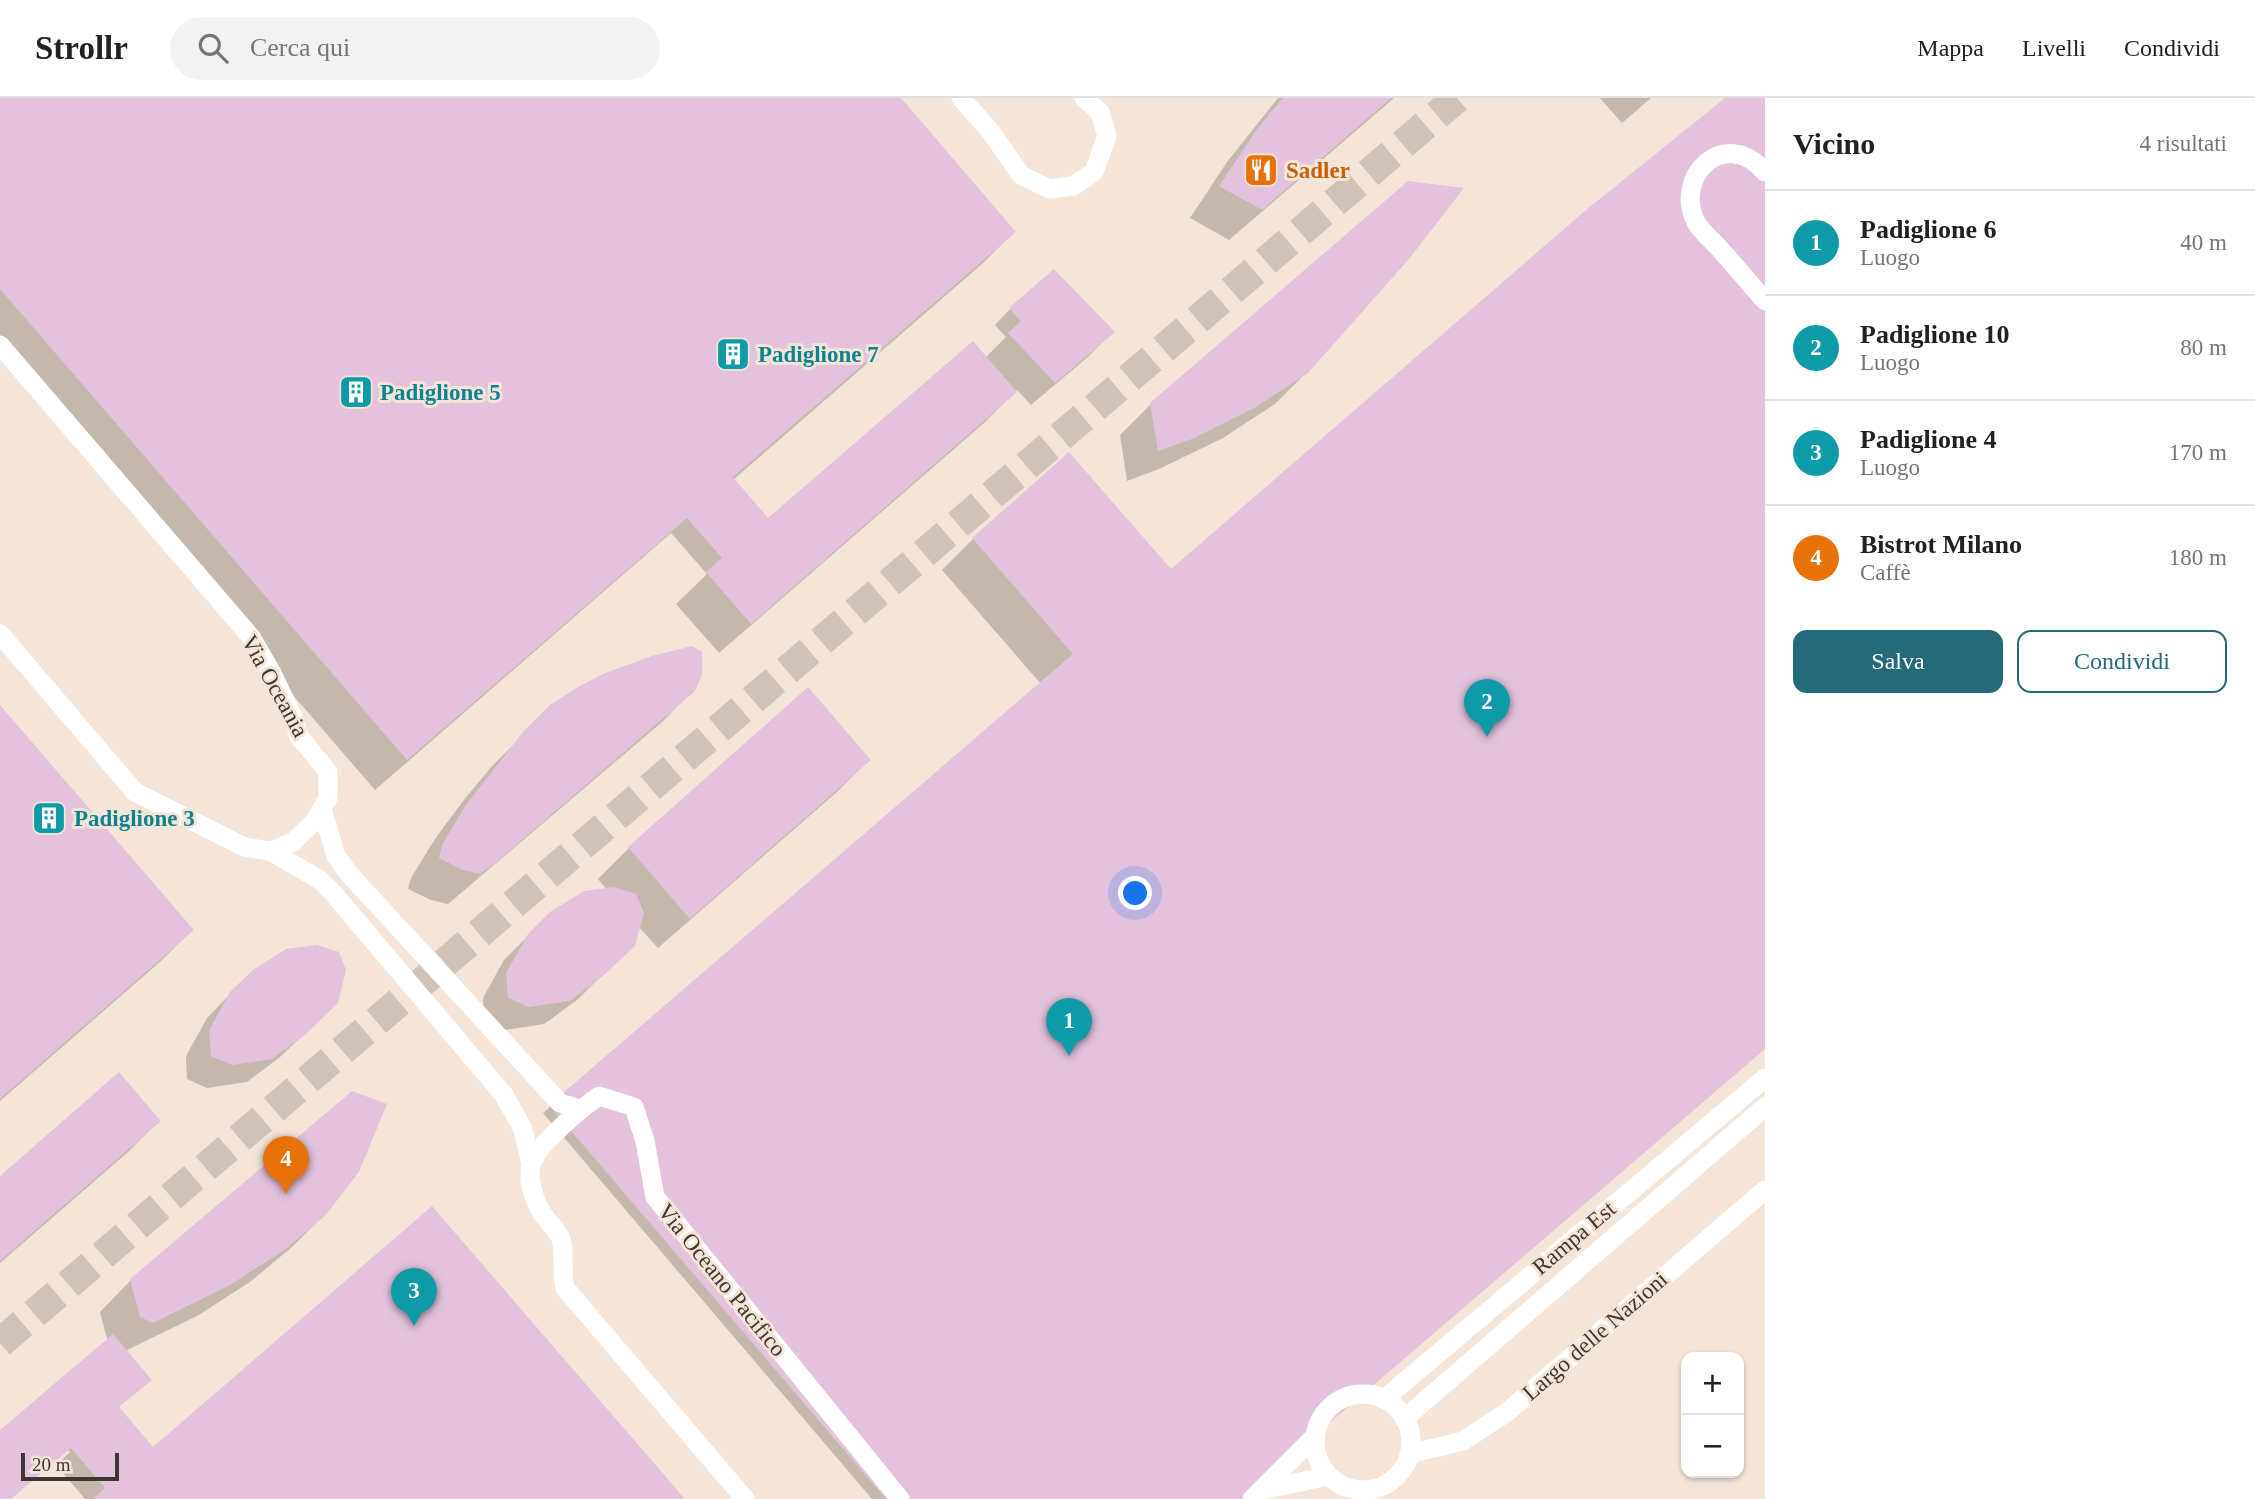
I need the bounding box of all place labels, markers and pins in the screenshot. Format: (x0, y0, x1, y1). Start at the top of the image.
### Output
restaurant icon: Sadler (1242, 151, 1280, 189)
place label: Sadler (1286, 158, 1350, 183)
building icon: Padiglione 7 (714, 335, 752, 373)
place label: Padiglione 7 (758, 342, 879, 367)
building icon: Padiglione 5 (337, 373, 375, 411)
place label: Padiglione 5 (380, 380, 501, 405)
pin: 2 (1464, 679, 1510, 737)
building icon: Padiglione 3 (30, 799, 68, 837)
place label: Padiglione 3 (74, 806, 195, 831)
pin: 1 (1046, 998, 1092, 1056)
pin: 4 (263, 1136, 309, 1194)
pin: 3 (391, 1268, 437, 1326)

